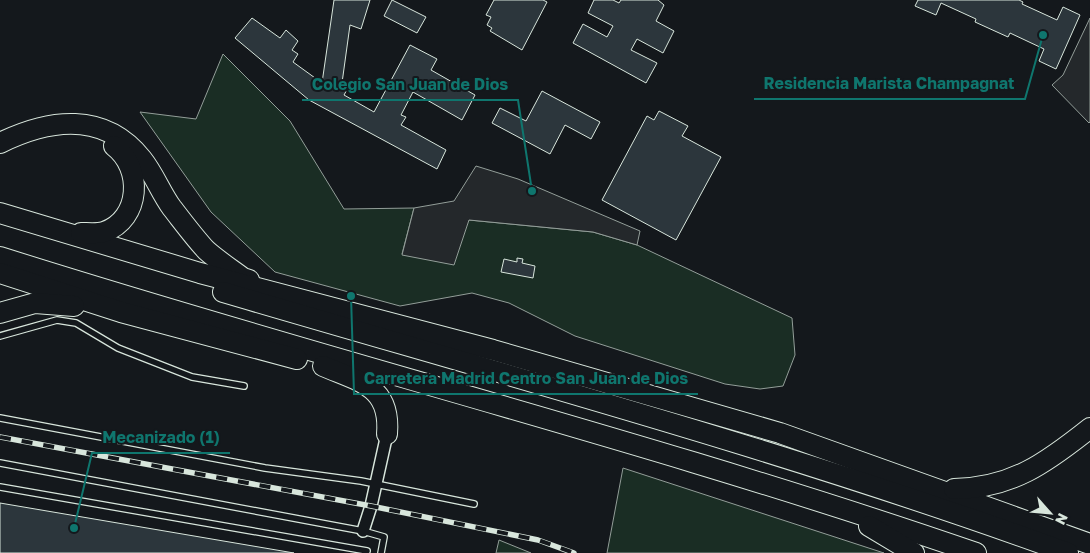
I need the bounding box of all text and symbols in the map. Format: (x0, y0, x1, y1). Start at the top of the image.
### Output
callout: Residencia Marista Champagnat (754, 68, 1025, 99)
callout: Colegio San Juan de Dios (302, 69, 518, 100)
text: Residencia Marista Champagnat (764, 73, 1014, 93)
text: Colegio San Juan de Dios (312, 74, 508, 94)
callout: Carretera Madrid Centro San Juan de Dios (354, 363, 698, 394)
text: Carretera Madrid Centro San Juan de Dios (364, 368, 688, 388)
callout: Mecanizado (1) (92, 422, 230, 453)
text: Mecanizado (1) (102, 427, 220, 447)
north arrow (1025, 488, 1075, 538)
text: N (1052, 511, 1072, 528)

